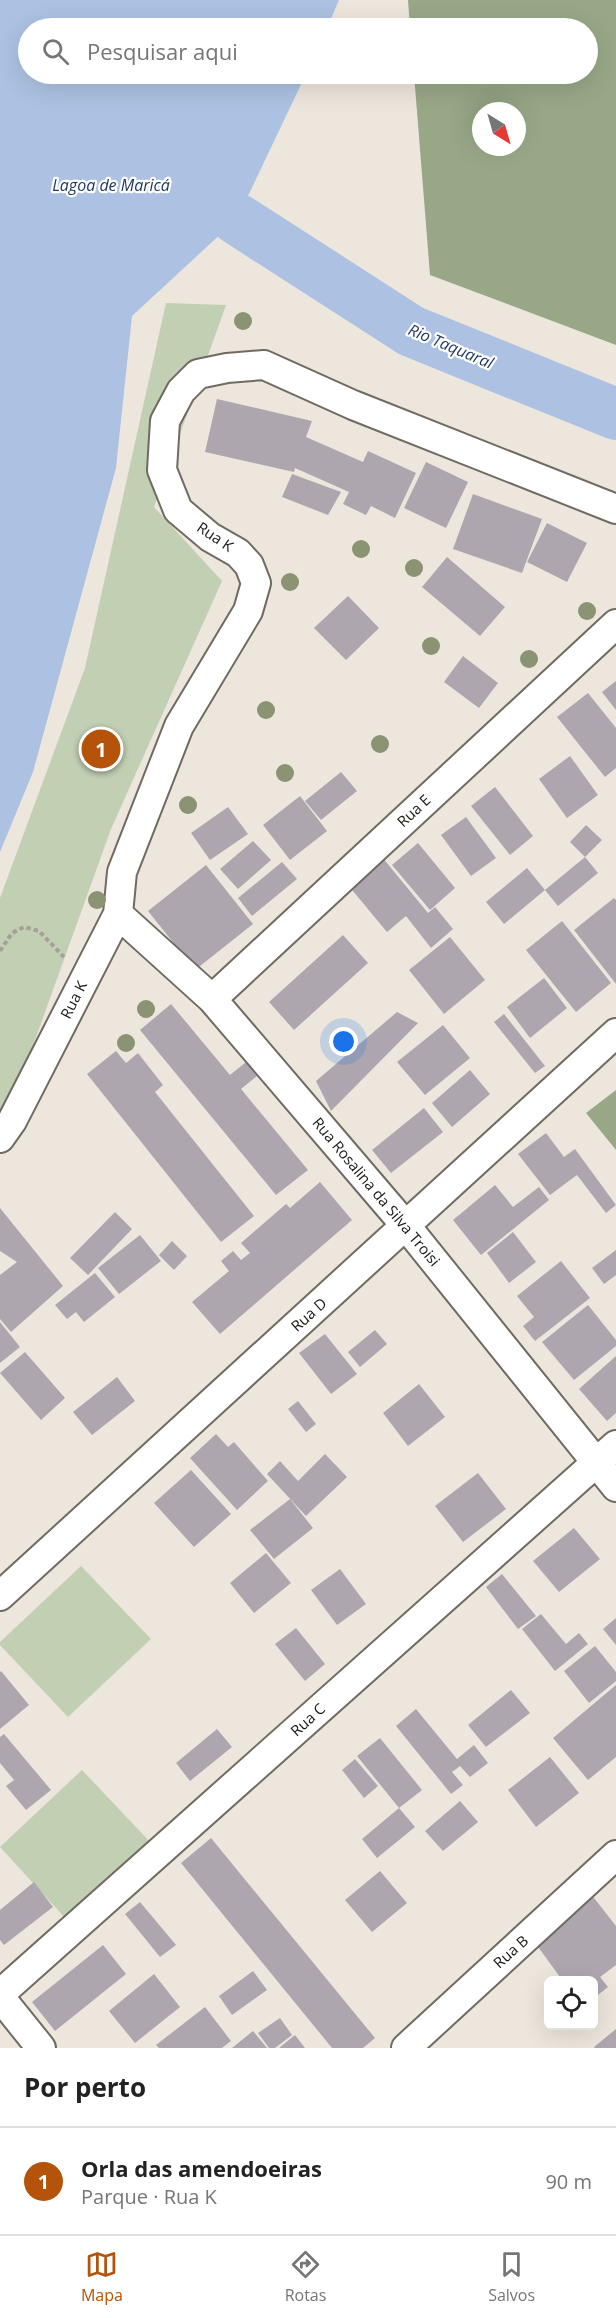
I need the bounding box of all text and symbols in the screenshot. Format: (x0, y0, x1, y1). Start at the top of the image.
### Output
search box (18, 18, 598, 84)
icon: search (39, 35, 72, 68)
text: Pesquisar aqui (87, 36, 238, 66)
north arrow (472, 102, 526, 156)
water label: Lagoa de Maricá (52, 174, 170, 196)
water label: Rio Taquaral (405, 318, 498, 374)
street label: Rua K (193, 517, 238, 556)
pin: 1 (82, 726, 120, 771)
street label: Rua E (392, 790, 434, 831)
street label: Rua K (55, 977, 91, 1022)
your location (329, 1027, 358, 1056)
street label: Rua Rosalina da Silva Troisi (309, 1113, 445, 1270)
street label: Rua D (286, 1293, 330, 1336)
street label: Rua C (286, 1698, 329, 1740)
street label: Rua B (489, 1930, 532, 1972)
map controls (544, 1976, 598, 2030)
button: locate (544, 1976, 598, 2030)
text: Por perto (24, 2069, 146, 2105)
text: Orla das amendoeiras (81, 2153, 322, 2183)
text: 1 (38, 2168, 49, 2195)
text: 90 m (545, 2168, 592, 2195)
text: Parque · Rua K (81, 2183, 217, 2210)
tab: Mapa (81, 2248, 123, 2306)
tab: Rotas (285, 2248, 326, 2306)
tab: Salvos (488, 2248, 535, 2306)

